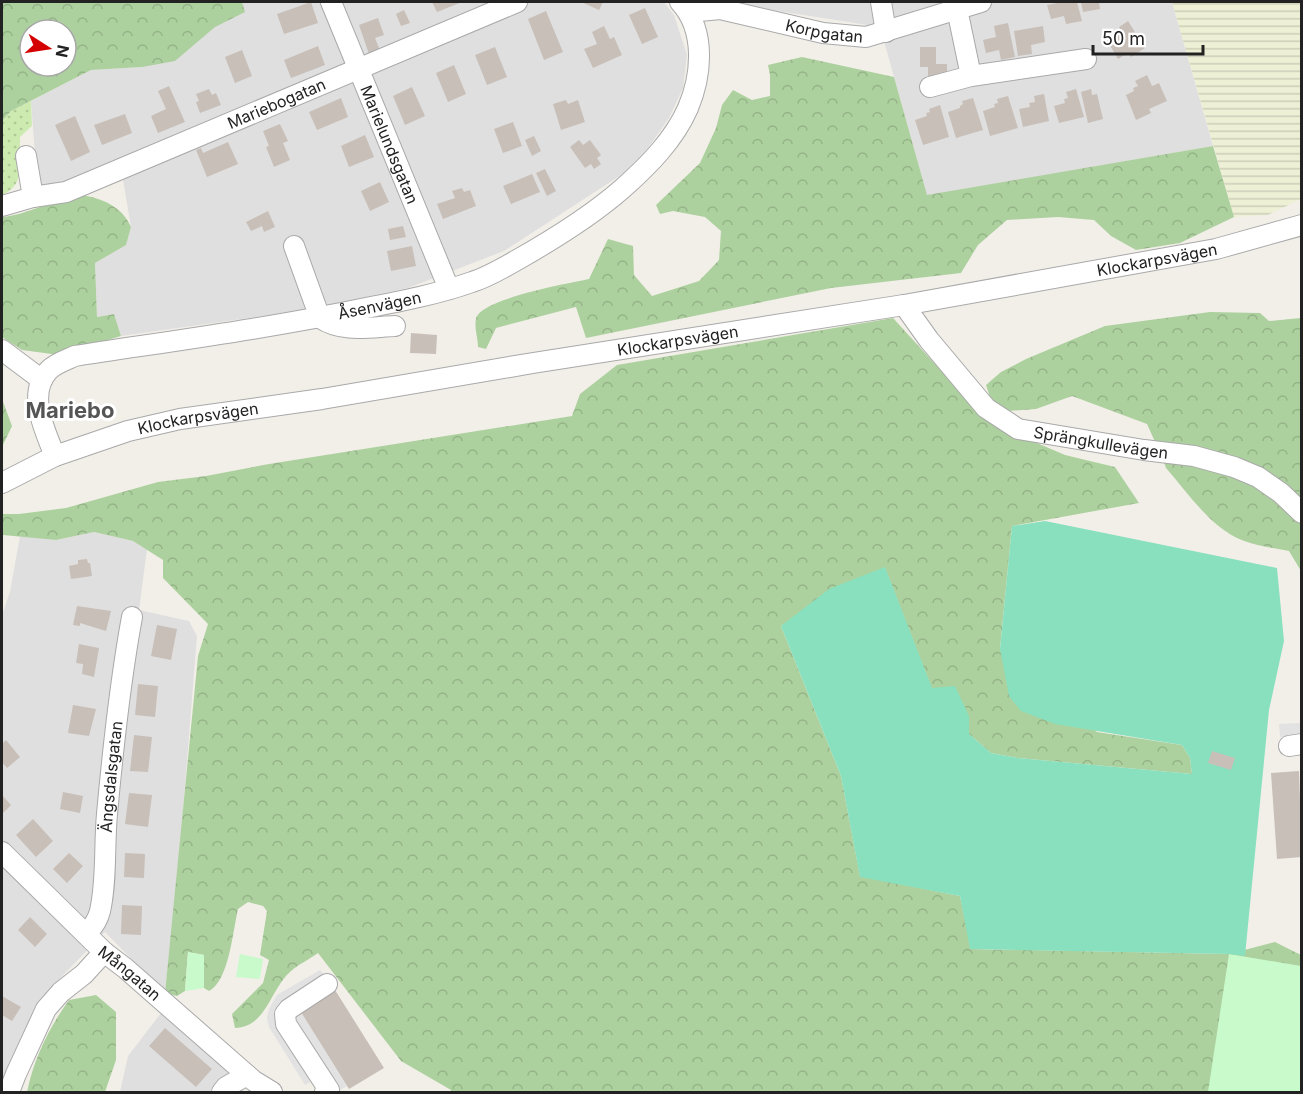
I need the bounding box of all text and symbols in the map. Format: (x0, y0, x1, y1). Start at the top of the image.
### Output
street label: Korpgatan (784, 15, 864, 47)
north arrow (18, 18, 78, 78)
scale bar (1093, 18, 1202, 56)
text: 50 m (1102, 28, 1145, 49)
text: N (52, 43, 74, 59)
street label: Mariebogatan (224, 74, 329, 133)
street label: Marielundsgatan (356, 82, 423, 207)
street label: Klockarpsvägen (1095, 239, 1219, 280)
street label: Åsenvägen (336, 287, 423, 323)
street label: Klockarpsvägen (616, 321, 740, 360)
district label: Mariebo (26, 397, 114, 423)
street label: Klockarpsvägen (136, 398, 260, 438)
street label: Sprängkullevägen (1032, 422, 1169, 463)
street label: Ängsdalsgatan (96, 720, 126, 833)
street label: Mångatan (94, 941, 165, 1005)

